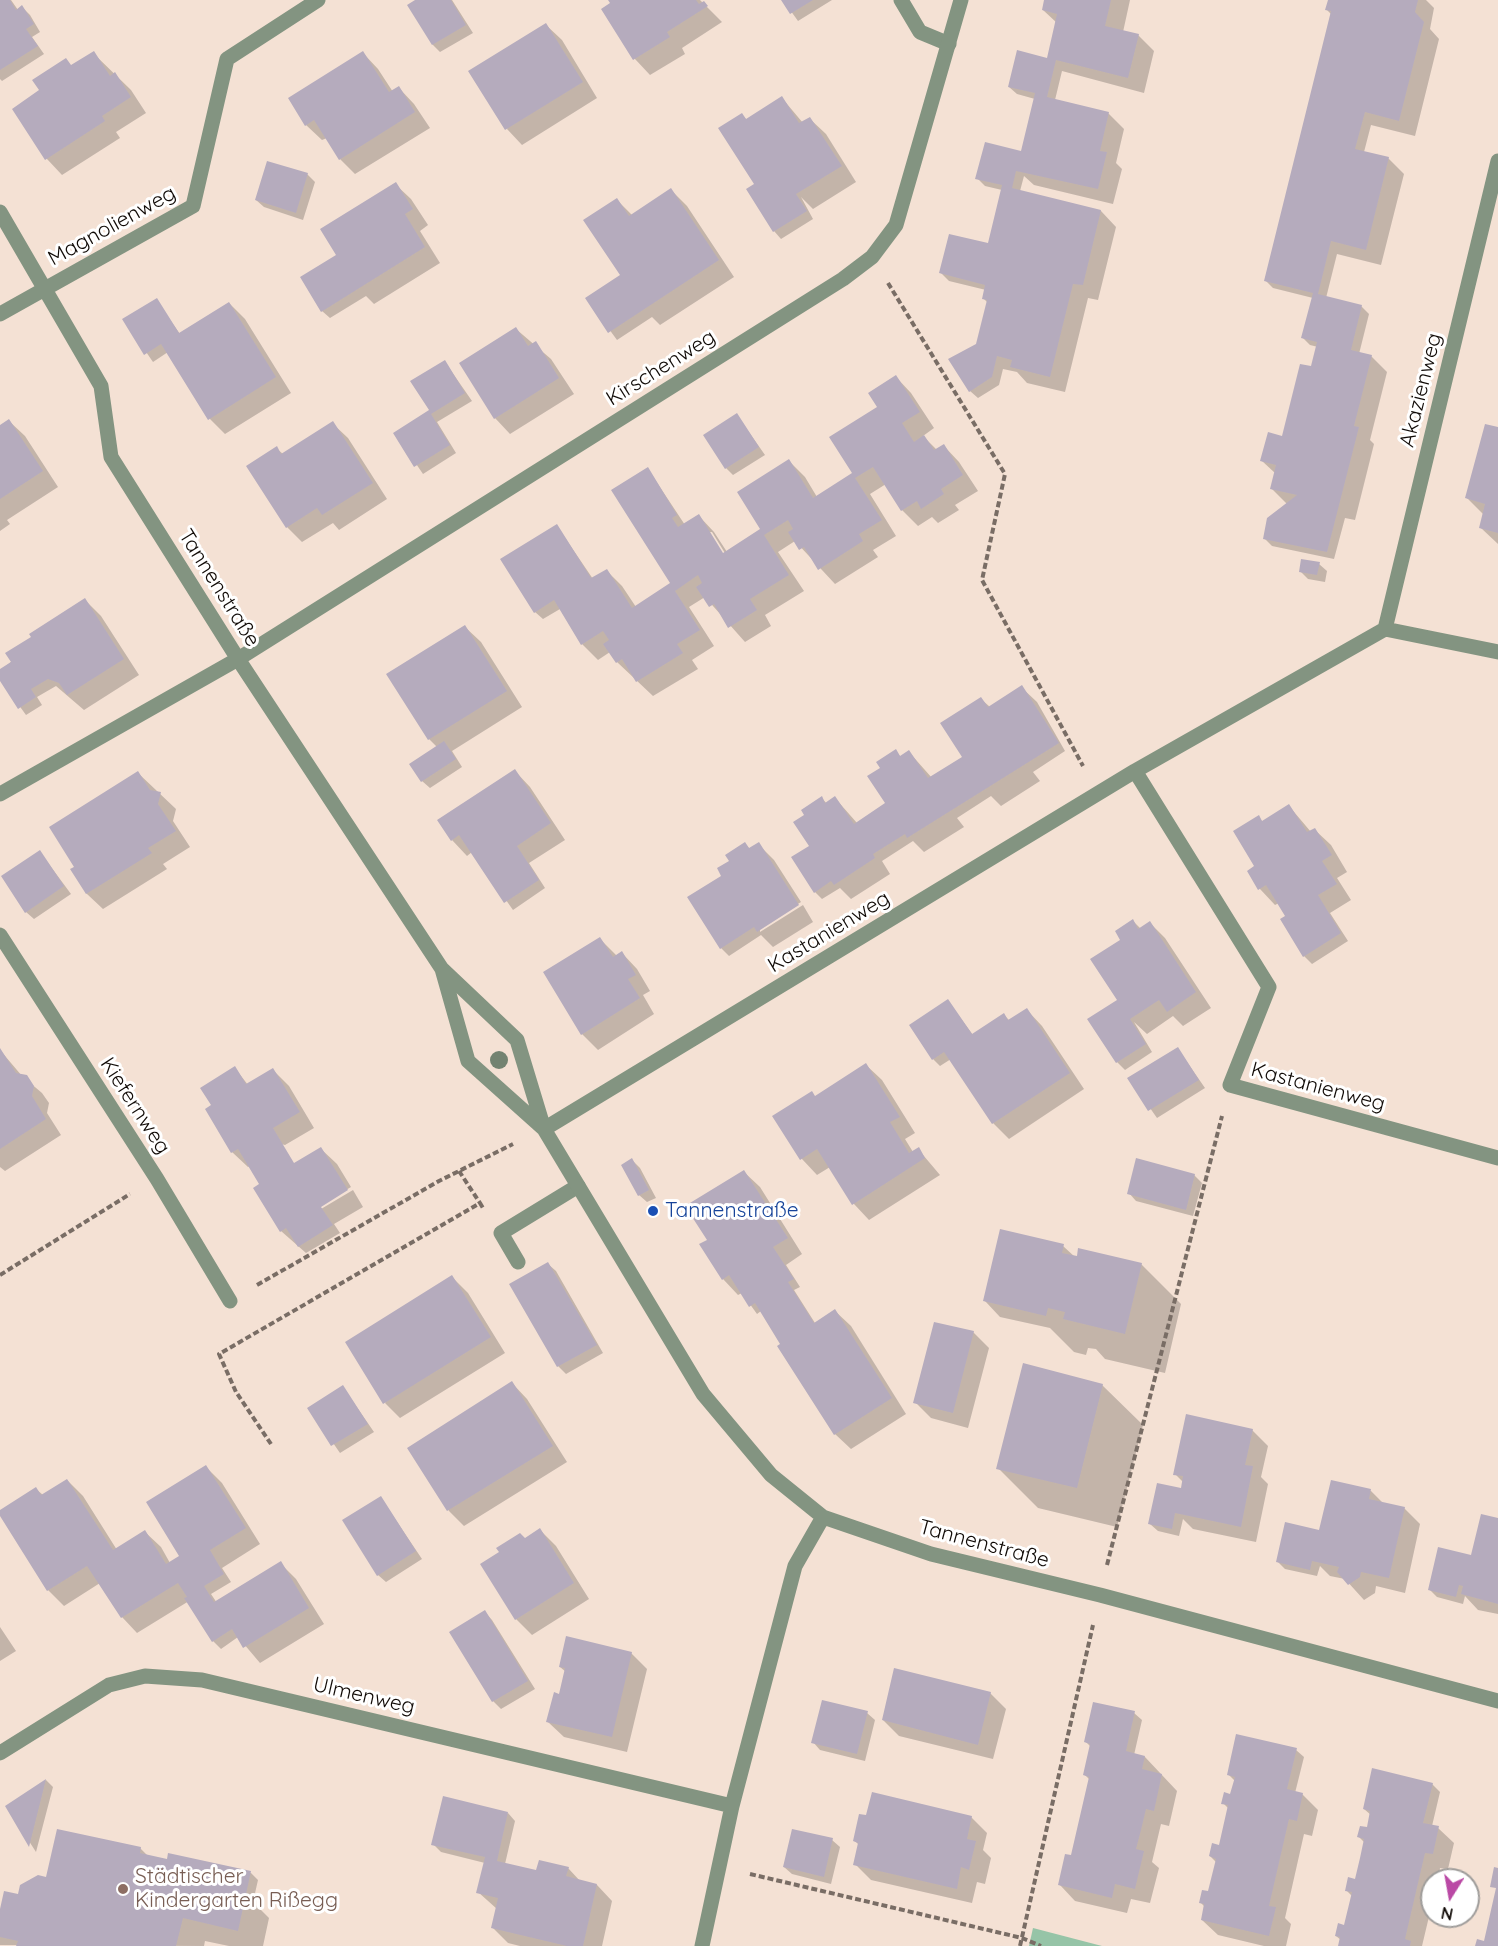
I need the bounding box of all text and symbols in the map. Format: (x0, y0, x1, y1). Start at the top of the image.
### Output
street label: Magnolienweg (44, 181, 180, 271)
street label: Kirschenweg (602, 324, 720, 412)
street label: Akazienweg (1395, 330, 1447, 450)
street label: Tannenstraße (173, 525, 265, 651)
street label: Kastanienweg (763, 886, 895, 978)
street label: Kiefernweg (94, 1053, 176, 1159)
street label: Kastanienweg (1248, 1057, 1388, 1117)
place label: Tannenstraße (665, 1198, 799, 1224)
marker: Tannenstraße (646, 1204, 660, 1218)
street label: Tannenstraße (916, 1515, 1052, 1573)
street label: Ulmenweg (311, 1672, 417, 1720)
place label: Städtischer Kindergarten Rißegg (135, 1864, 338, 1914)
north arrow (1420, 1868, 1480, 1928)
marker: Städtischer Kindergarten Rißegg (116, 1882, 130, 1896)
text: N (1439, 1903, 1455, 1925)

